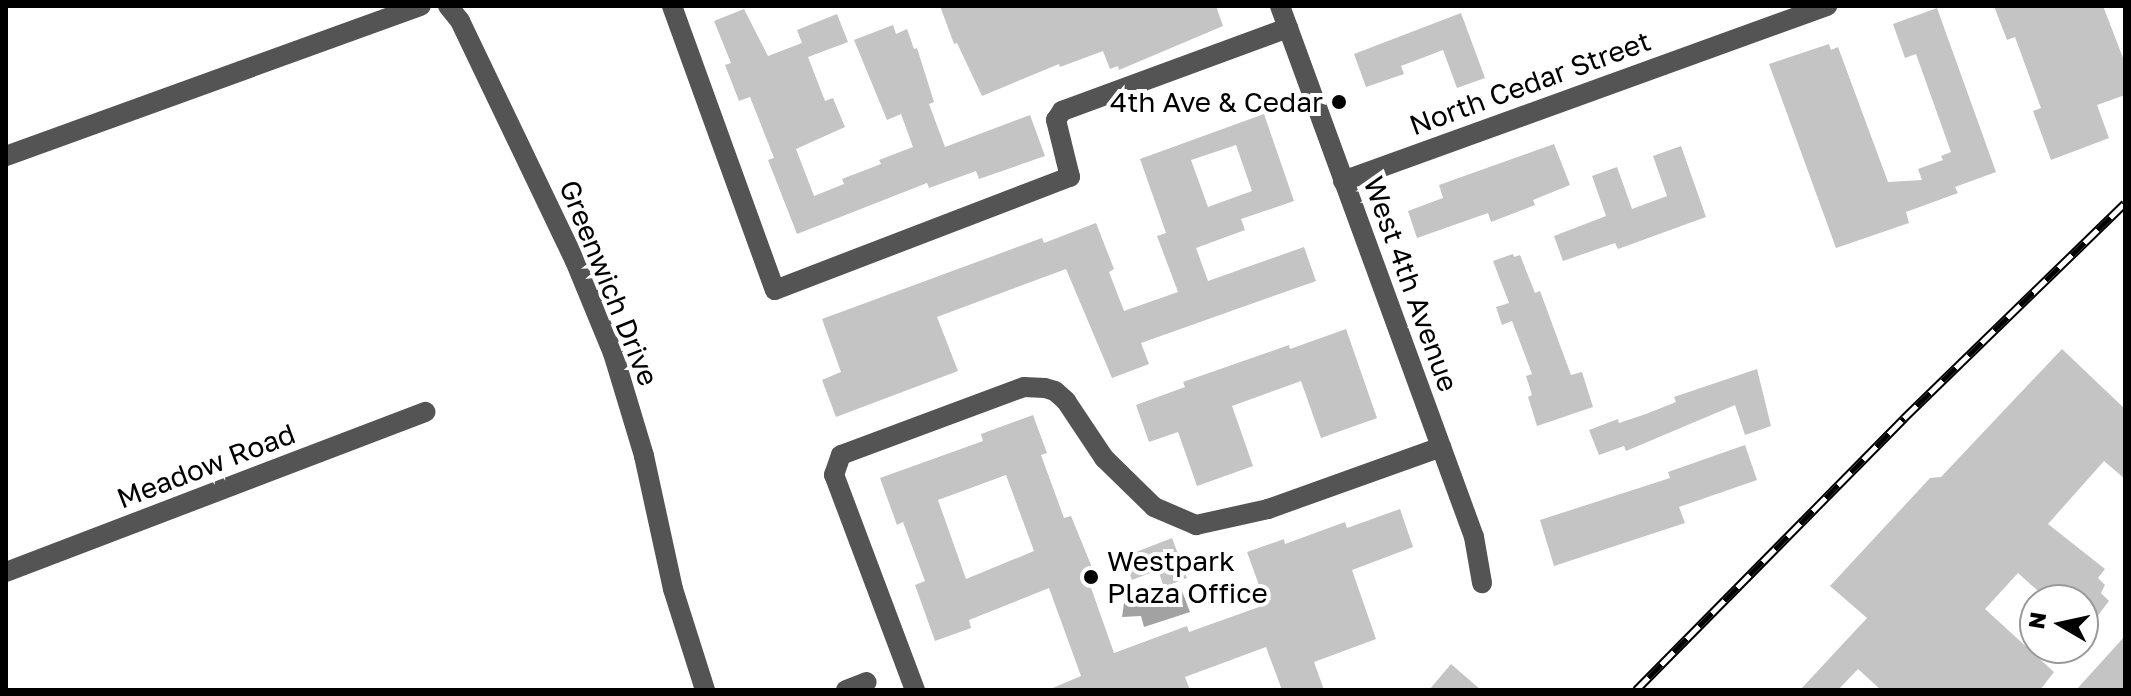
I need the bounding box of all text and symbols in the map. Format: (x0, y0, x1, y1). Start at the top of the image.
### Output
street label: North Cedar Street (1405, 24, 1655, 142)
place label: 4th Ave & Cedar (1110, 85, 1323, 119)
marker: 4th Ave & Cedar (1330, 93, 1348, 111)
street label: West 4th Avenue (1356, 172, 1466, 396)
street label: Greenwich Drive (552, 175, 666, 391)
street label: Meadow Road (112, 417, 300, 515)
place label: Westpark Plaza Office (1107, 544, 1268, 610)
marker: Westpark Plaza Office (1082, 568, 1100, 586)
north arrow (2019, 584, 2099, 664)
text: N (2022, 610, 2051, 631)

